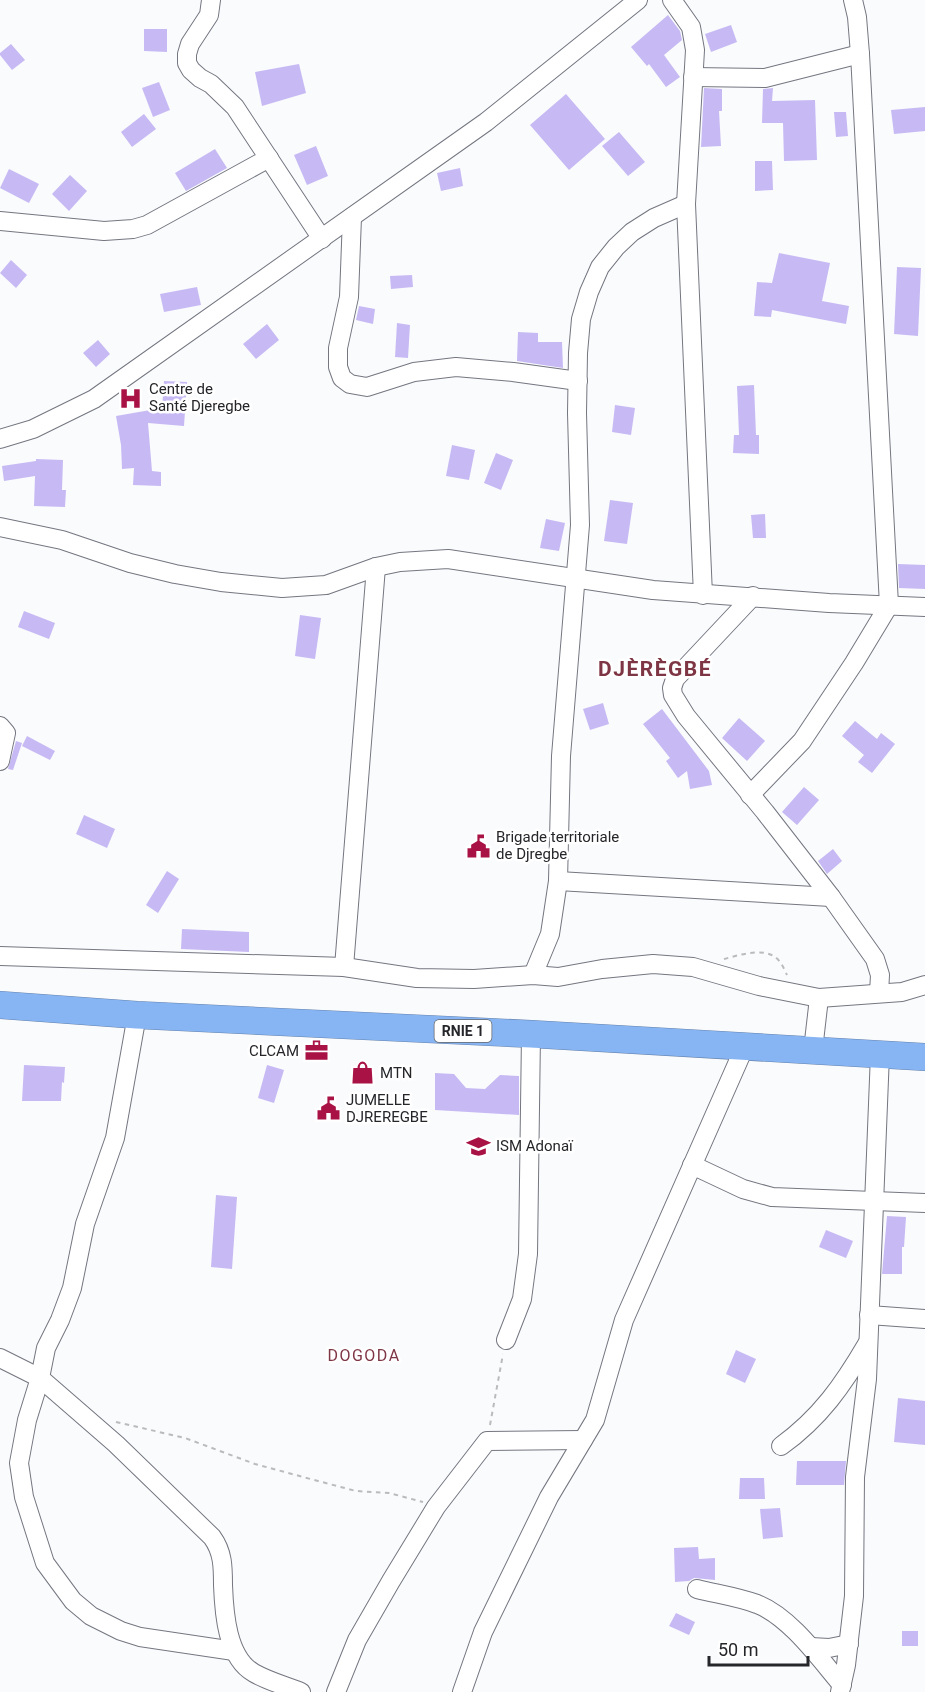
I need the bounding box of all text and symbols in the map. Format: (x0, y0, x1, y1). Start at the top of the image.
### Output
place label: Centre de Santé Djeregbe (149, 380, 250, 415)
hospital icon: Centre de Santé Djeregbe (118, 385, 144, 411)
district label: DJÈRÈGBÉ (598, 657, 712, 681)
place label: Brigade territoriale de Djregbe (496, 828, 619, 863)
public building icon: Brigade territoriale de Djregbe (465, 833, 491, 859)
road number: RNIE 1 (434, 1020, 492, 1042)
office icon: CLCAM (304, 1038, 330, 1064)
place label: CLCAM (249, 1042, 299, 1060)
shop icon: MTN (349, 1060, 375, 1086)
place label: MTN (380, 1064, 413, 1082)
place label: JUMELLE DJREREGBE (346, 1091, 428, 1126)
public building icon: JUMELLE DJREREGBE (315, 1096, 341, 1122)
school or university icon: ISM Adonaï (465, 1133, 491, 1159)
place label: ISM Adonaï (496, 1137, 574, 1155)
district label: DOGODA (327, 1346, 401, 1365)
scale bar (709, 1629, 808, 1667)
text: 50 m (718, 1639, 758, 1660)

